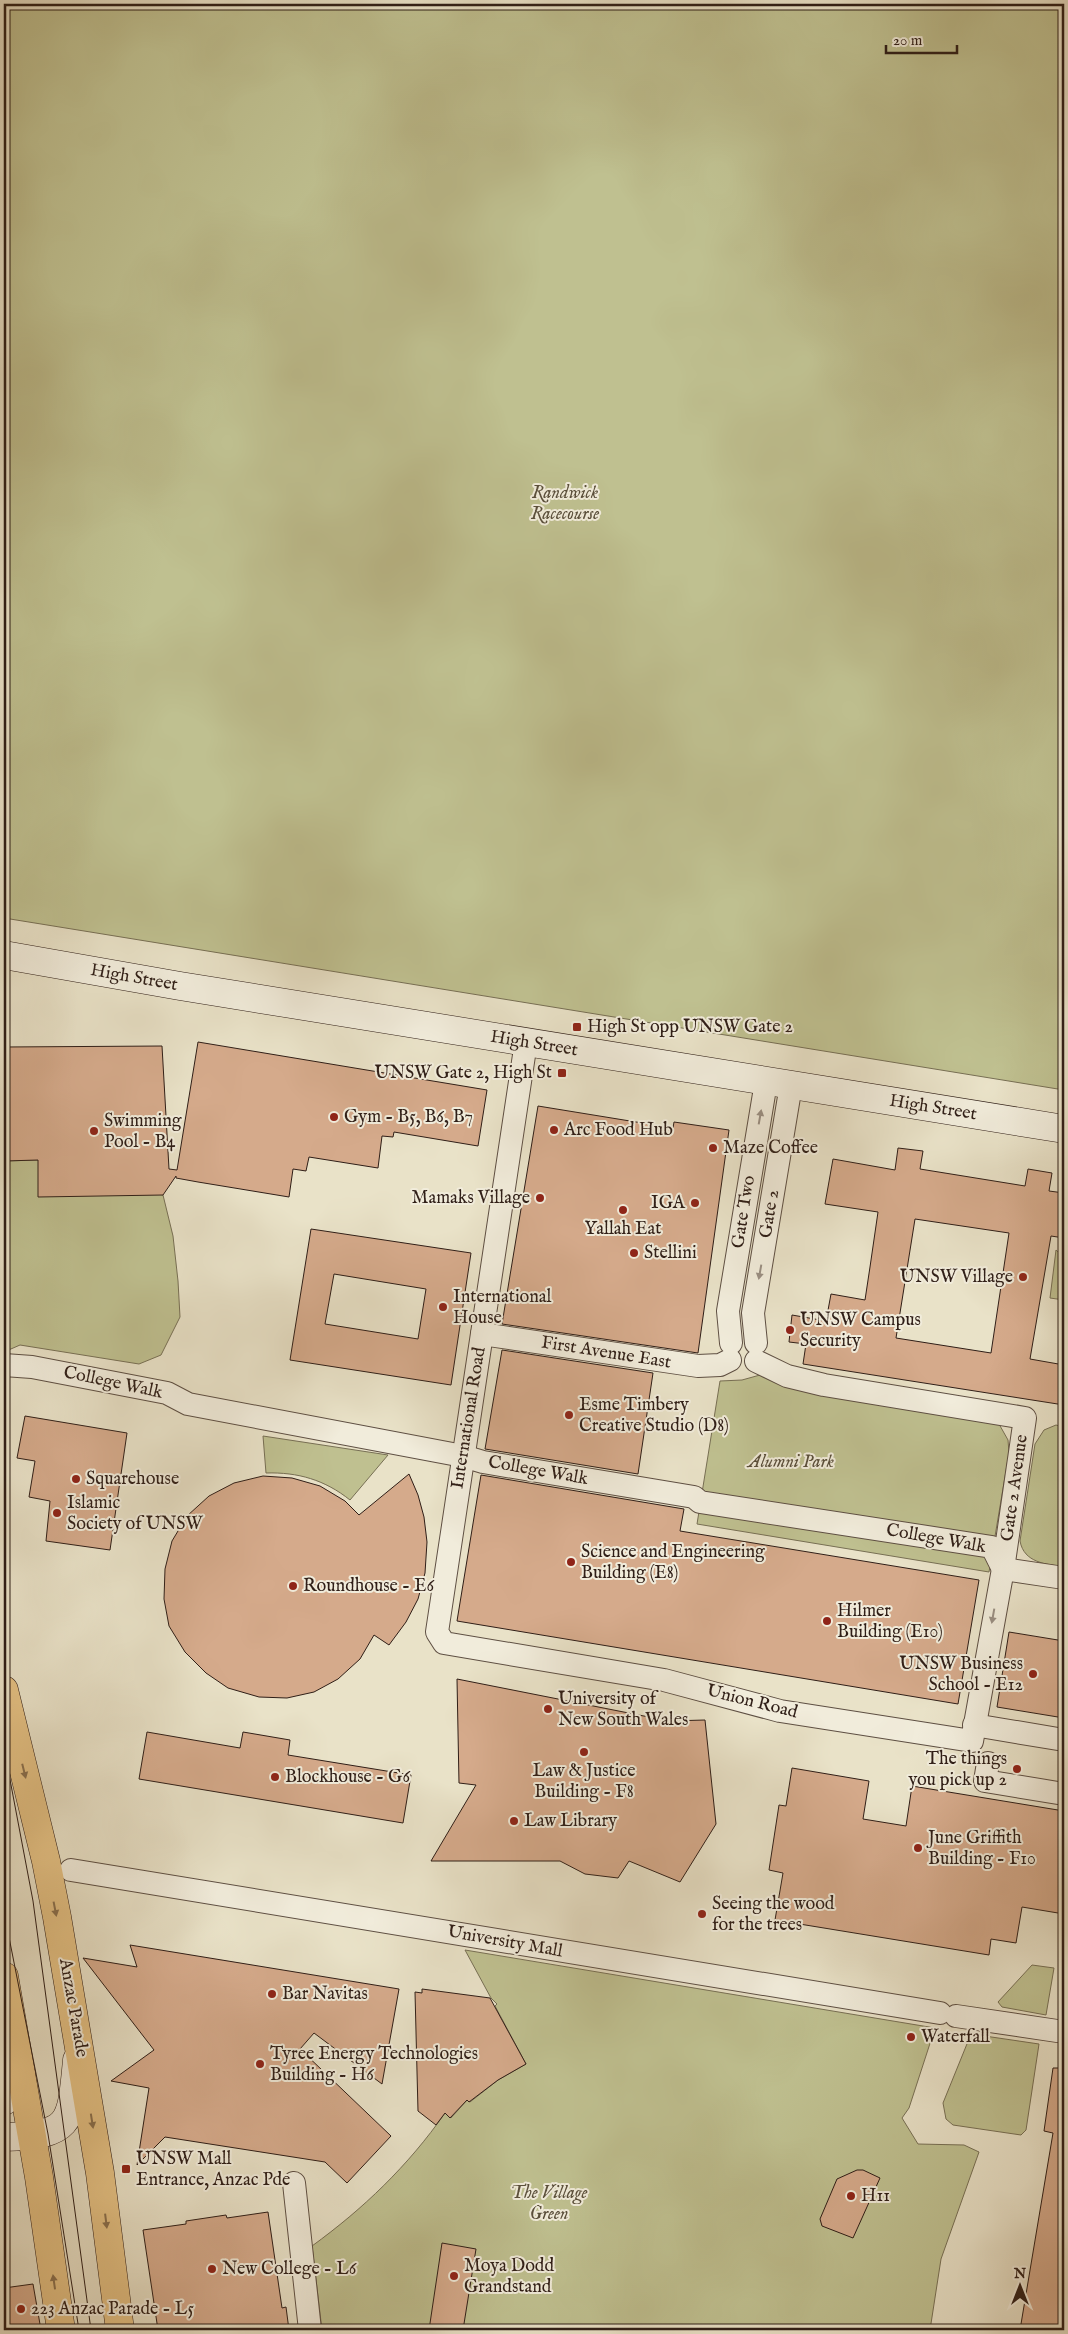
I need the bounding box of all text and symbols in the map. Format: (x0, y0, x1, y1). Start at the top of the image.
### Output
scale bar (886, 22, 957, 54)
text: 20 m (893, 31, 923, 50)
park label: Randwick Racecourse (531, 482, 599, 526)
street label: High Street (89, 959, 179, 997)
place label: High St opp UNSW Gate 2 (587, 1016, 793, 1039)
marker: High St opp UNSW Gate 2 (571, 1021, 583, 1033)
street label: High Street (489, 1026, 579, 1062)
place label: UNSW Gate 2, High St (374, 1062, 552, 1085)
marker: UNSW Gate 2, High St (556, 1067, 568, 1079)
street label: High Street (888, 1090, 978, 1126)
place label: Gym - B5, B6, B7 (344, 1106, 473, 1129)
one-way arrow (757, 1108, 765, 1124)
place label: Swimming Pool - B4 (104, 1110, 182, 1154)
marker: Gym - B5, B6, B7 (328, 1111, 340, 1123)
place label: Arc Food Hub (563, 1119, 673, 1142)
marker: Arc Food Hub (548, 1124, 560, 1136)
marker: Swimming Pool - B4 (88, 1125, 100, 1137)
place label: Maze Coffee (723, 1137, 818, 1160)
marker: Maze Coffee (707, 1142, 719, 1154)
street label: Gate Two (727, 1174, 761, 1250)
place label: Mamaks Village (411, 1187, 530, 1210)
street label: Gate 2 (755, 1188, 785, 1240)
marker: Mamaks Village (534, 1192, 546, 1204)
place label: IGA (651, 1192, 686, 1215)
marker: IGA (689, 1197, 701, 1209)
marker: Yallah Eat (617, 1204, 629, 1216)
place label: Yallah Eat (584, 1218, 662, 1241)
place label: Stellini (644, 1242, 697, 1265)
marker: Stellini (628, 1247, 640, 1259)
one-way arrow (756, 1264, 764, 1280)
place label: UNSW Village (900, 1266, 1013, 1289)
marker: UNSW Village (1017, 1271, 1029, 1283)
place label: International House (453, 1286, 552, 1330)
marker: International House (437, 1301, 449, 1313)
place label: UNSW Campus Security (800, 1309, 921, 1353)
marker: UNSW Campus Security (784, 1324, 796, 1336)
street label: First Avenue East (540, 1331, 672, 1375)
street label: International Road (446, 1345, 492, 1490)
street label: College Walk (61, 1361, 165, 1405)
place label: Esme Timbery Creative Studio (D8) (579, 1394, 729, 1438)
marker: Esme Timbery Creative Studio (D8) (563, 1409, 575, 1421)
street label: Gate 2 Avenue (996, 1433, 1034, 1543)
street label: College Walk (486, 1451, 590, 1491)
park label: Alumni Park (746, 1451, 834, 1474)
place label: Squarehouse (86, 1468, 179, 1491)
marker: Squarehouse (70, 1473, 82, 1485)
place label: Islamic Society of UNSW (67, 1492, 204, 1536)
marker: Islamic Society of UNSW (51, 1507, 63, 1519)
street label: College Walk (884, 1519, 988, 1559)
place label: Science and Engineering Building (E8) (581, 1541, 765, 1585)
marker: Science and Engineering Building (E8) (565, 1556, 577, 1568)
place label: Roundhouse - E6 (303, 1575, 435, 1598)
marker: Roundhouse - E6 (287, 1580, 299, 1592)
place label: Hilmer Building (E10) (837, 1600, 943, 1644)
one-way arrow (989, 1609, 997, 1625)
marker: Hilmer Building (E10) (821, 1615, 833, 1627)
place label: UNSW Business School - E12 (899, 1653, 1023, 1697)
marker: UNSW Business School - E12 (1027, 1668, 1039, 1680)
street label: Union Road (704, 1680, 800, 1724)
place label: University of New South Wales (558, 1688, 688, 1732)
marker: University of New South Wales (542, 1703, 554, 1715)
marker: Law & Justice Building - F8 (578, 1746, 590, 1758)
place label: The things you pick up 2 (907, 1748, 1007, 1792)
place label: Law & Justice Building - F8 (533, 1760, 635, 1804)
one-way arrow (20, 1763, 28, 1778)
marker: The things you pick up 2 (1011, 1763, 1023, 1775)
place label: Blockhouse - G6 (285, 1766, 410, 1789)
marker: Blockhouse - G6 (269, 1771, 281, 1783)
place label: Law Library (524, 1810, 617, 1833)
marker: Law Library (508, 1815, 520, 1827)
place label: June Griffith Building - F10 (926, 1827, 1036, 1871)
marker: June Griffith Building - F10 (912, 1842, 924, 1854)
place label: Seeing the wood for the trees (712, 1893, 835, 1937)
one-way arrow (52, 1902, 60, 1918)
marker: Seeing the wood for the trees (696, 1908, 708, 1920)
street label: University Mall (446, 1921, 564, 1963)
street label: Anzac Parade (53, 1956, 93, 2059)
place label: Bar Navitas (282, 1983, 368, 2006)
marker: Bar Navitas (266, 1988, 278, 2000)
place label: Waterfall (921, 2026, 990, 2049)
marker: Waterfall (905, 2031, 917, 2043)
place label: Tyree Energy Technologies Building - H6 (270, 2043, 478, 2087)
marker: Tyree Energy Technologies Building - H6 (254, 2058, 266, 2070)
one-way arrow (88, 2114, 96, 2130)
place label: UNSW Mall Entrance, Anzac Pde (136, 2148, 290, 2192)
marker: UNSW Mall Entrance, Anzac Pde (120, 2163, 132, 2175)
park label: The Village Green (510, 2182, 588, 2226)
place label: H11 (861, 2185, 890, 2208)
marker: H11 (845, 2190, 857, 2202)
one-way arrow (102, 2213, 110, 2229)
place label: Moya Dodd Grandstand (464, 2255, 554, 2299)
place label: New College - L6 (222, 2258, 357, 2281)
north arrow (996, 2262, 1046, 2312)
marker: New College - L6 (206, 2263, 218, 2275)
text: N (1013, 2265, 1026, 2283)
marker: Moya Dodd Grandstand (448, 2270, 460, 2282)
one-way arrow (50, 2274, 58, 2290)
place label: 223 Anzac Parade - L5 (31, 2298, 194, 2321)
marker: 223 Anzac Parade - L5 (15, 2303, 27, 2315)

